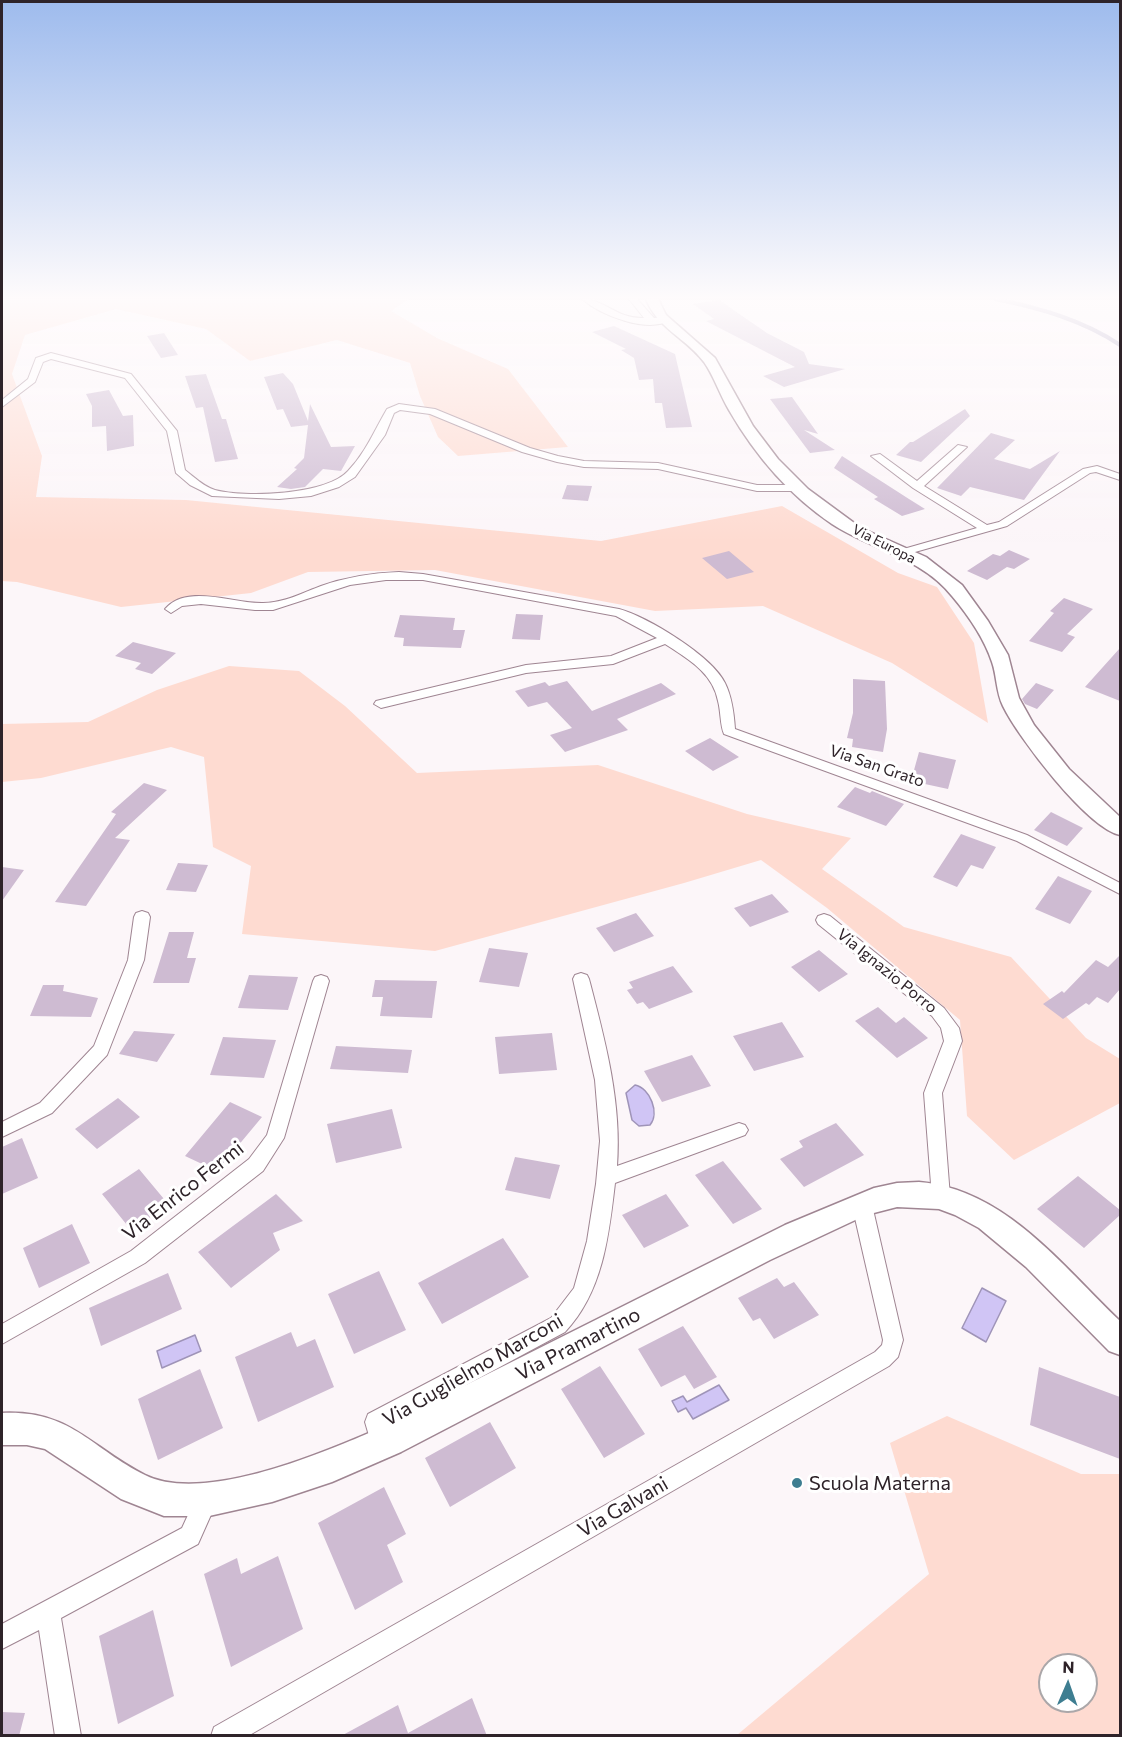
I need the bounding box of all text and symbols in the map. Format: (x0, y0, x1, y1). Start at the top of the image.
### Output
street label: Via Europa (850, 521, 918, 567)
street label: Via San Grato (827, 741, 927, 791)
street label: Via Ignazio Porro (833, 925, 941, 1017)
street label: Via Enrico Fermi (118, 1136, 248, 1246)
street label: Via Pramartino (512, 1302, 644, 1386)
street label: Via Guglielmo Marconi (378, 1309, 568, 1431)
street label: Via Galvani (573, 1471, 673, 1543)
place label: Scuola Materna (809, 1471, 951, 1495)
marker: Scuola Materna (790, 1476, 804, 1490)
north arrow (1038, 1653, 1098, 1713)
text: N (1062, 1657, 1075, 1676)

